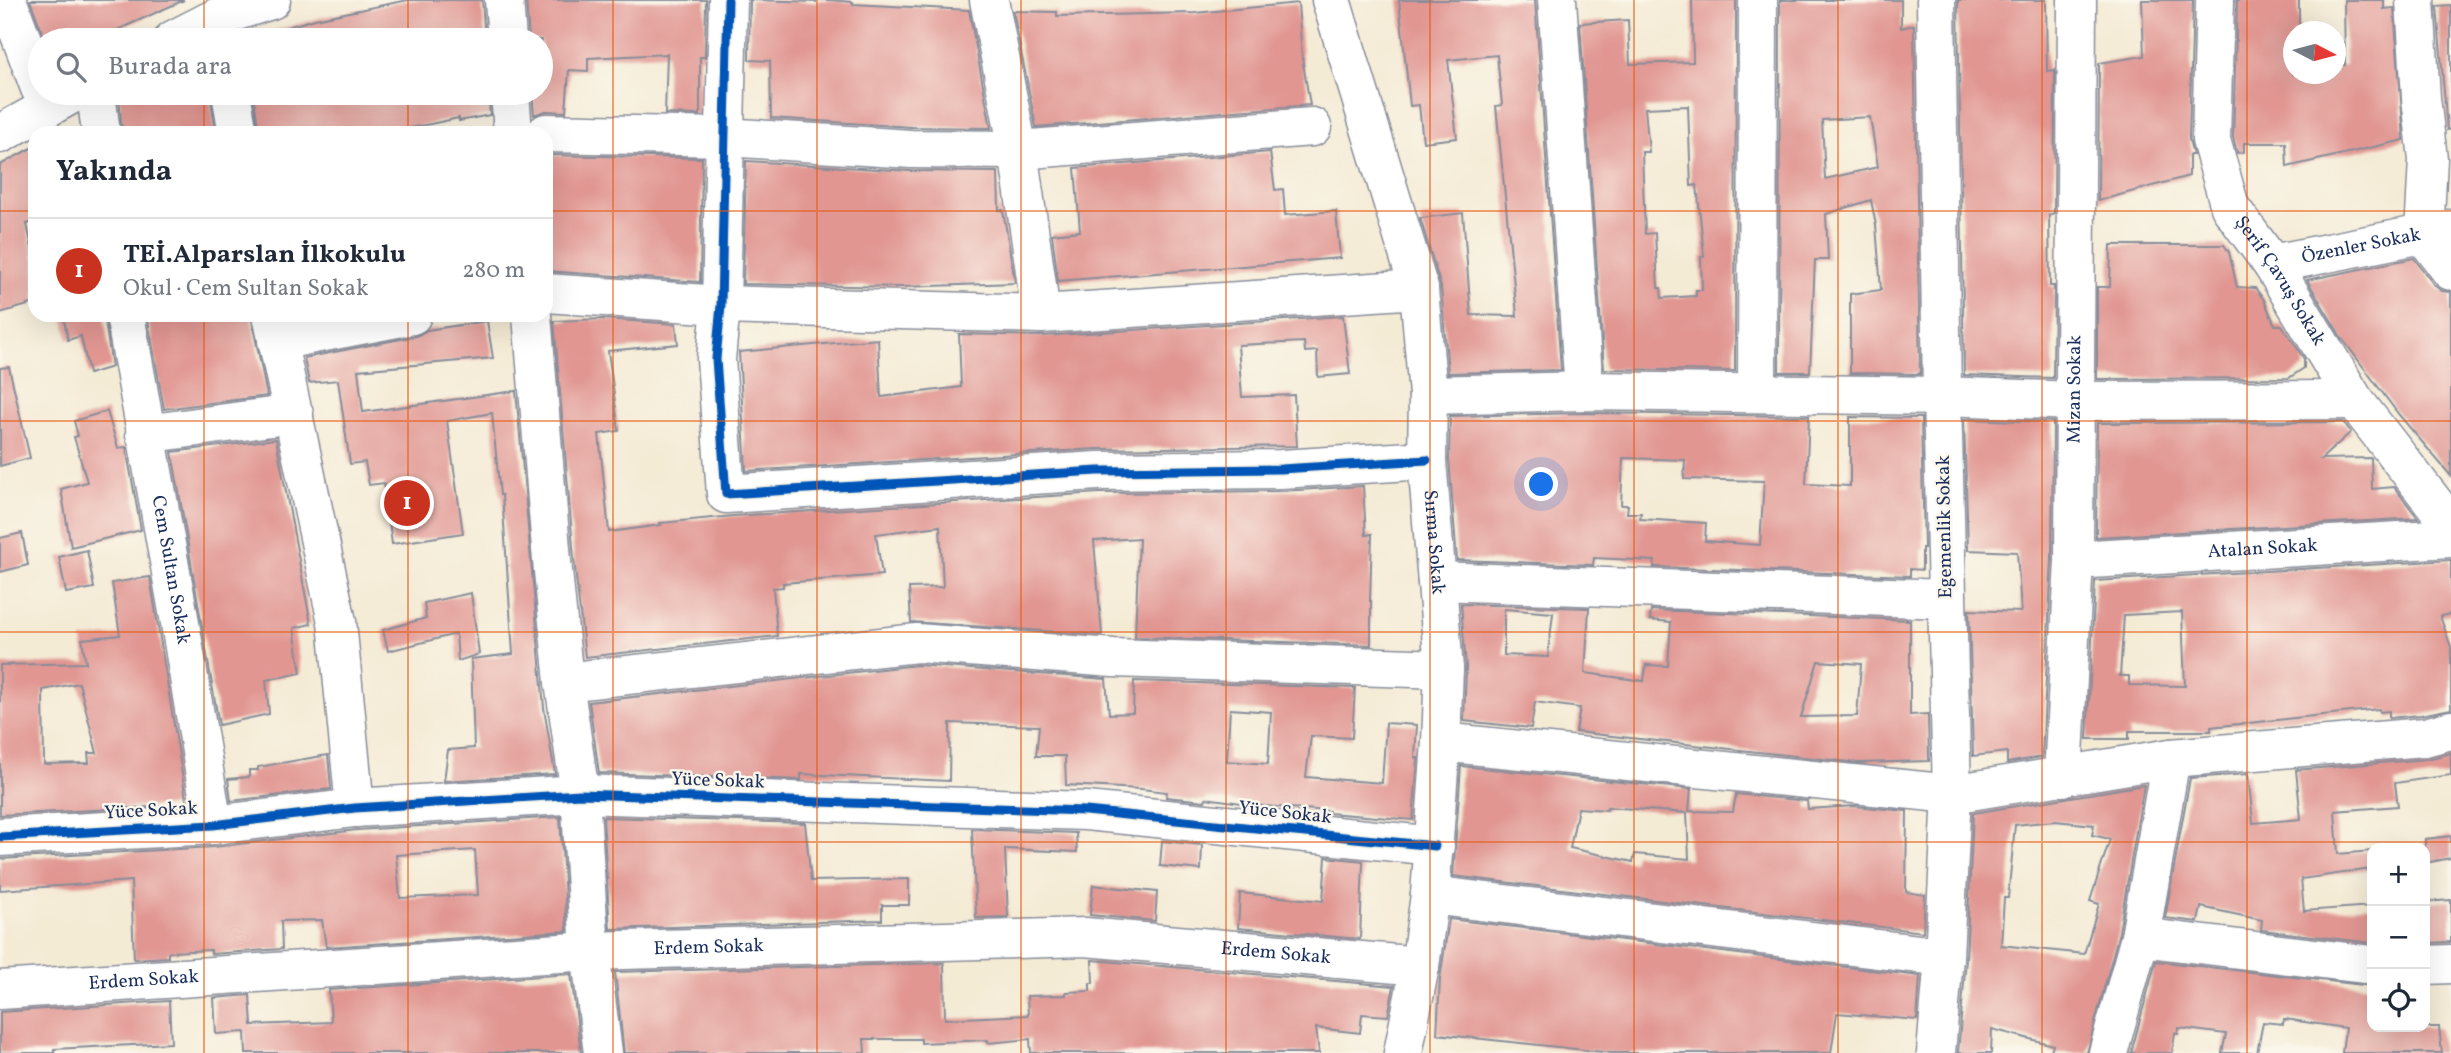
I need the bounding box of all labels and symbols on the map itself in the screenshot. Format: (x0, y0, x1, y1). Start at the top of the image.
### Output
north arrow (2283, 21, 2346, 84)
street label: Şerif Çavuş Sokak (2228, 211, 2331, 351)
street label: Özenler Sokak (2299, 222, 2423, 271)
street label: Mizan Sokak (2062, 335, 2088, 443)
street label: Egemenlik Sokak (1931, 455, 1959, 599)
your location (1524, 467, 1558, 501)
pin: 1 (384, 477, 430, 529)
street label: Sırma Sokak (1416, 489, 1451, 596)
street label: Cem Sultan Sokak (145, 493, 196, 646)
street label: Atalan Sokak (2207, 533, 2318, 565)
street label: Yüce Sokak (671, 766, 765, 796)
street label: Yüce Sokak (1237, 795, 1333, 831)
street label: Yüce Sokak (104, 796, 198, 826)
street label: Erdem Sokak (653, 933, 764, 962)
street label: Erdem Sokak (1220, 936, 1332, 971)
street label: Erdem Sokak (88, 964, 200, 997)

